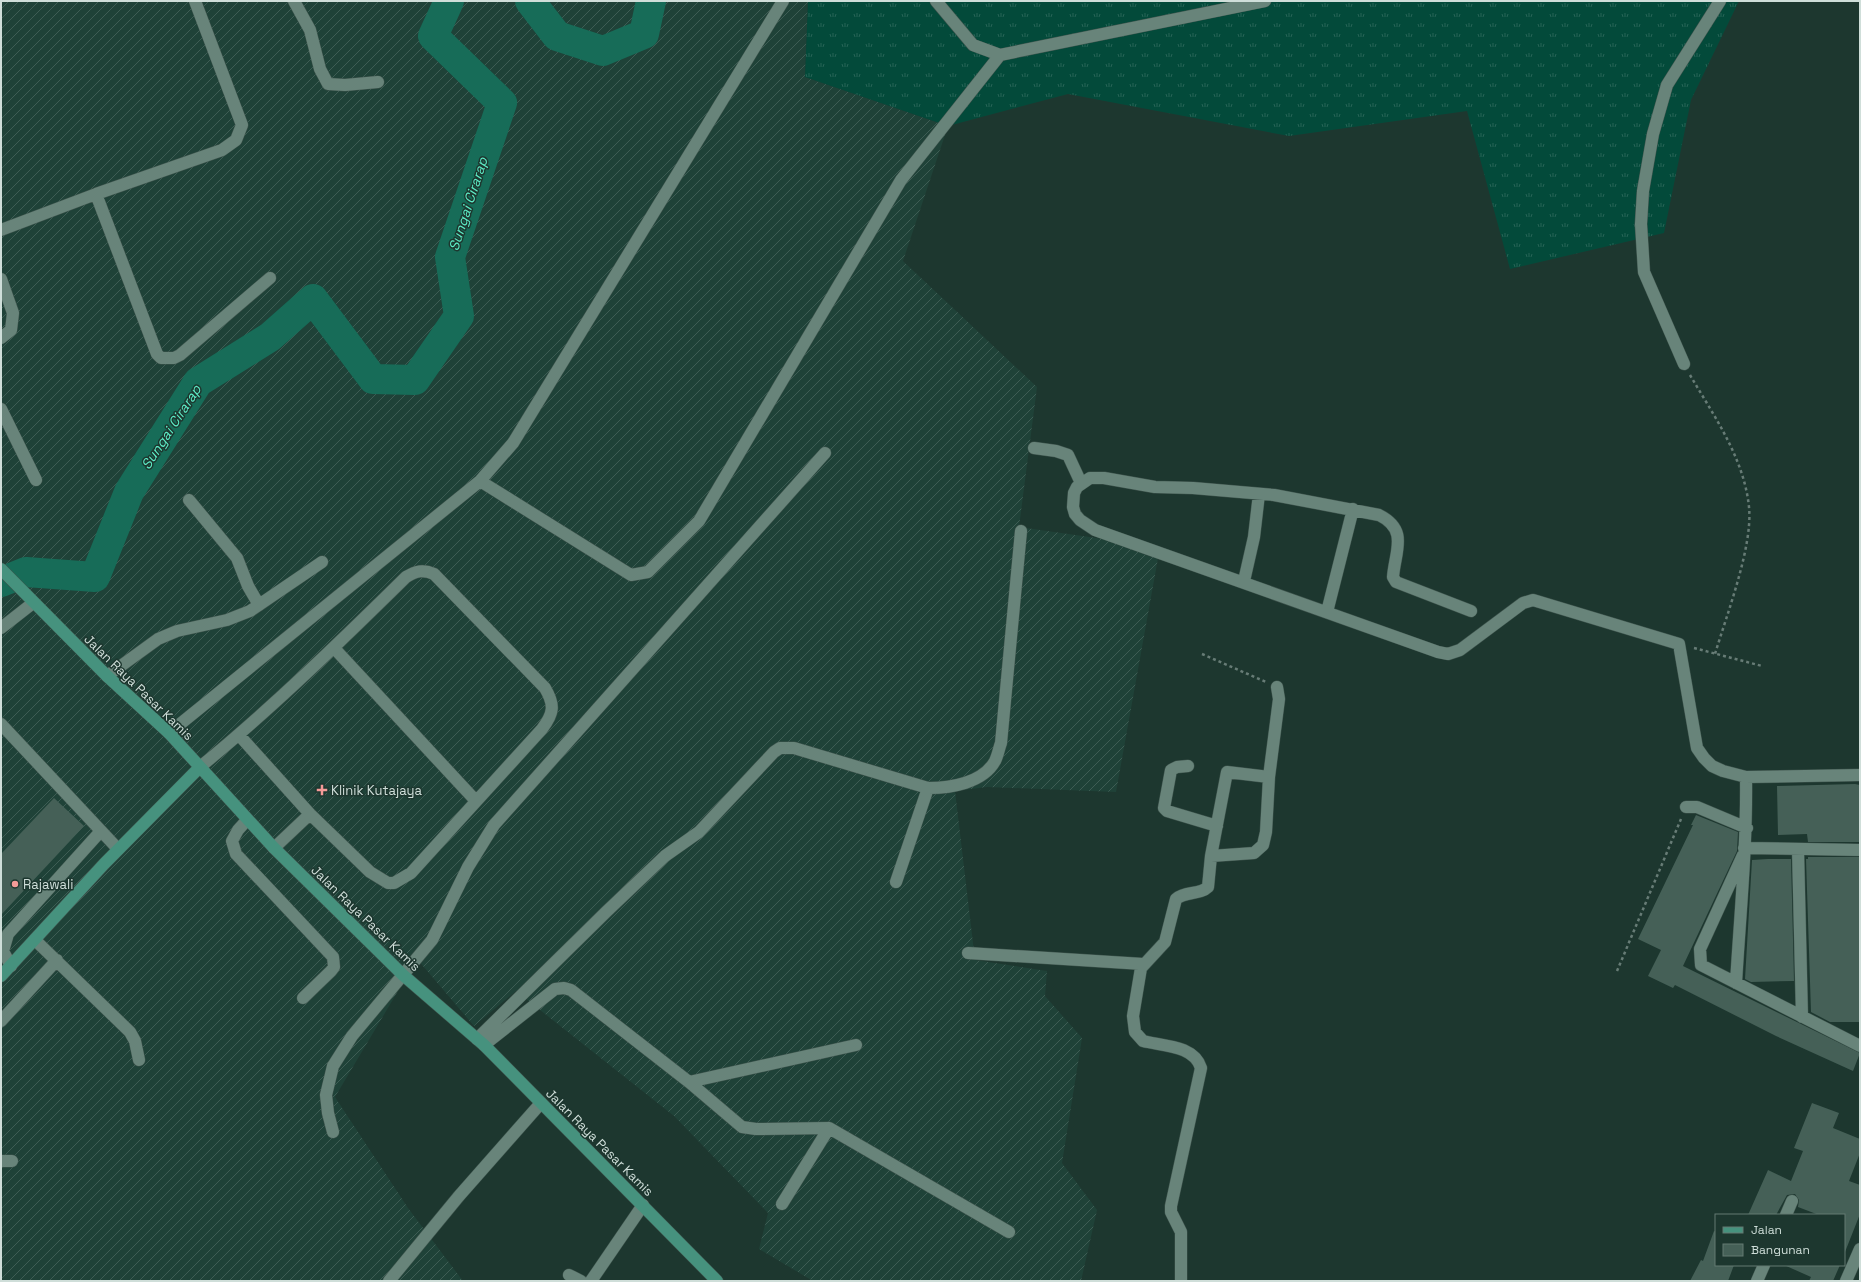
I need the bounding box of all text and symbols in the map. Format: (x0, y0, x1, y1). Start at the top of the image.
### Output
water label: Sungai Cirarap (444, 154, 492, 253)
water label: Sungai Cirarap (137, 380, 206, 473)
street label: Jalan Raya Pasar Kamis (80, 631, 197, 744)
place label: Klinik Kutajaya (331, 782, 422, 799)
marker: Klinik Kutajaya (316, 784, 328, 796)
street label: Jalan Raya Pasar Kamis (307, 862, 424, 975)
place label: Rajawali (23, 876, 73, 893)
marker: Rajawali (10, 879, 20, 889)
street label: Jalan Raya Pasar Kamis (542, 1085, 657, 1200)
legend (1715, 1214, 1845, 1266)
text: Jalan (1751, 1222, 1782, 1238)
text: Bangunan (1751, 1242, 1810, 1258)

